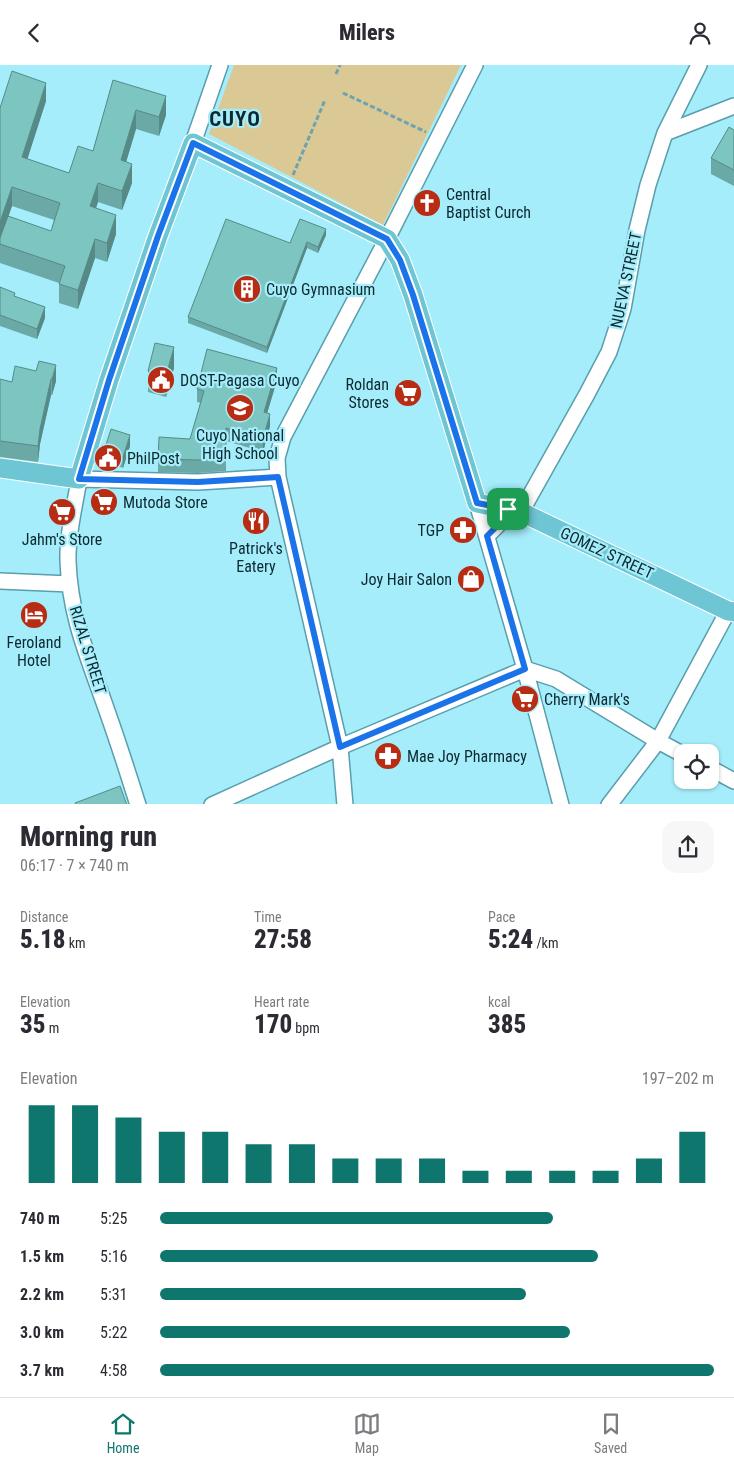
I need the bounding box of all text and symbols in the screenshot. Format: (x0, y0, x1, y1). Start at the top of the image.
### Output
icon: back (20, 19, 48, 47)
icon: person (686, 19, 714, 47)
text: Milers (339, 20, 395, 45)
district label: CUYO (209, 107, 261, 131)
place label: Central Baptist Curch (446, 185, 531, 222)
church icon: Central Baptist Curch (412, 188, 442, 218)
street label: NUEVA STREET (607, 230, 645, 330)
building icon: Cuyo Gymnasium (232, 274, 262, 304)
place label: Cuyo Gymnasium (266, 280, 375, 299)
public building icon: DOST-Pagasa Cuyo (146, 365, 176, 395)
place label: DOST-Pagasa Cuyo (180, 371, 300, 390)
place label: Roldan Stores (345, 375, 389, 412)
supermarket icon: Roldan Stores (393, 378, 423, 408)
school or university icon: Cuyo National High School (225, 393, 255, 423)
place label: Cuyo National High School (196, 426, 284, 463)
public building icon: PhilPost (93, 443, 123, 473)
place label: PhilPost (127, 449, 180, 468)
supermarket icon: Mutoda Store (89, 487, 119, 517)
pin (487, 488, 529, 530)
place label: Mutoda Store (123, 493, 208, 512)
icon: arrive (494, 495, 522, 523)
supermarket icon: Jahm's Store (47, 497, 77, 527)
restaurant icon: Patrick's Eatery (241, 506, 271, 536)
pharmacy icon: TGP (448, 515, 478, 545)
place label: TGP (418, 521, 444, 540)
street label: GOMEZ STREET (557, 523, 657, 583)
place label: Jahm's Store (22, 530, 102, 549)
place label: Patrick's Eatery (229, 539, 283, 576)
shop icon: Joy Hair Salon (456, 564, 486, 594)
place label: Joy Hair Salon (361, 570, 452, 589)
hotel icon: Feroland Hotel (19, 600, 49, 630)
street label: RIZAL STREET (66, 604, 110, 696)
place label: Feroland Hotel (7, 633, 61, 670)
supermarket icon: Cherry Mark's (510, 684, 540, 714)
place label: Cherry Mark's (544, 690, 630, 709)
pharmacy icon: Mae Joy Pharmacy (373, 741, 403, 771)
map controls (674, 744, 719, 789)
button: locate (674, 744, 719, 789)
place label: Mae Joy Pharmacy (407, 747, 527, 766)
text: Morning run (20, 820, 157, 853)
button: share (662, 821, 714, 873)
text: 06:17 · 7 × 740 m (20, 856, 129, 875)
text: Distance (20, 909, 68, 925)
text: Time (254, 909, 282, 925)
text: Pace (488, 909, 515, 925)
text: 5.18 (20, 925, 66, 954)
text: 27:58 (254, 925, 312, 954)
text: 5:24 (488, 925, 533, 954)
text: km (66, 935, 86, 951)
text: /km (533, 935, 558, 951)
text: Elevation (20, 994, 70, 1010)
text: Heart rate (254, 994, 309, 1010)
text: kcal (488, 994, 511, 1010)
text: 35 (20, 1010, 45, 1039)
text: 170 (254, 1010, 292, 1039)
text: 385 (488, 1010, 526, 1039)
text: m (45, 1020, 59, 1036)
text: bpm (292, 1020, 320, 1036)
text: Elevation (20, 1069, 78, 1088)
text: 197–202 m (642, 1069, 714, 1088)
text: 740 m (20, 1209, 60, 1228)
text: 5:25 (100, 1209, 127, 1228)
text: 1.5 km (20, 1247, 64, 1266)
text: 5:16 (100, 1247, 127, 1266)
text: 2.2 km (20, 1285, 64, 1304)
text: 5:31 (100, 1285, 127, 1304)
text: 3.0 km (20, 1323, 64, 1342)
text: 5:22 (100, 1323, 127, 1342)
text: 3.7 km (20, 1361, 64, 1380)
text: 4:58 (100, 1361, 127, 1380)
tab: Home (107, 1410, 139, 1456)
tab: Map (353, 1410, 381, 1456)
tab: Saved (594, 1410, 627, 1456)

